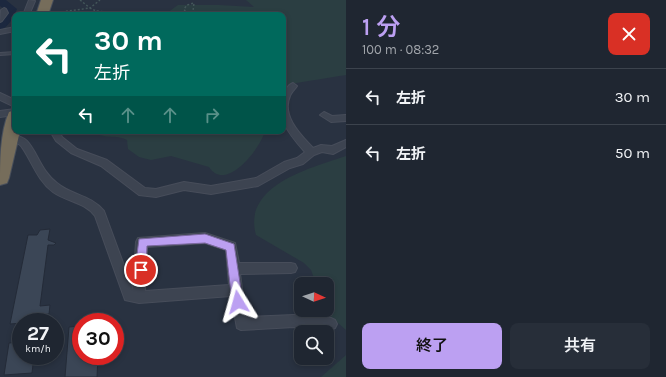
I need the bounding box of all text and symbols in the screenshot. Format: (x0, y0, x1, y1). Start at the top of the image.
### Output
text: 1 分 (362, 13, 400, 41)
button: close (608, 13, 650, 55)
text: 30 m (94, 24, 163, 57)
icon: left (28, 28, 80, 80)
text: 100 m · 08:32 (362, 42, 439, 57)
text: 左折 (94, 62, 130, 84)
icon: left (362, 86, 384, 108)
text: 30 m (615, 88, 650, 106)
text: 左折 (396, 89, 426, 107)
icon: left (75, 104, 97, 126)
icon: ahead (117, 104, 139, 126)
icon: ahead (159, 104, 181, 126)
icon: right (201, 104, 223, 126)
icon: left (362, 142, 384, 164)
text: 50 m (615, 144, 650, 162)
text: 左折 (396, 145, 426, 163)
pin (124, 253, 158, 287)
icon: arrive (130, 259, 152, 281)
north arrow (294, 277, 334, 317)
map controls (294, 277, 334, 365)
position arrow (217, 281, 259, 323)
speed limit sign: 30 (72, 313, 124, 365)
text: 27 (27, 322, 49, 345)
button: 終了 (362, 323, 502, 369)
button: 共有 (510, 323, 650, 369)
button: search (294, 325, 334, 365)
text: km/h (25, 343, 51, 355)

